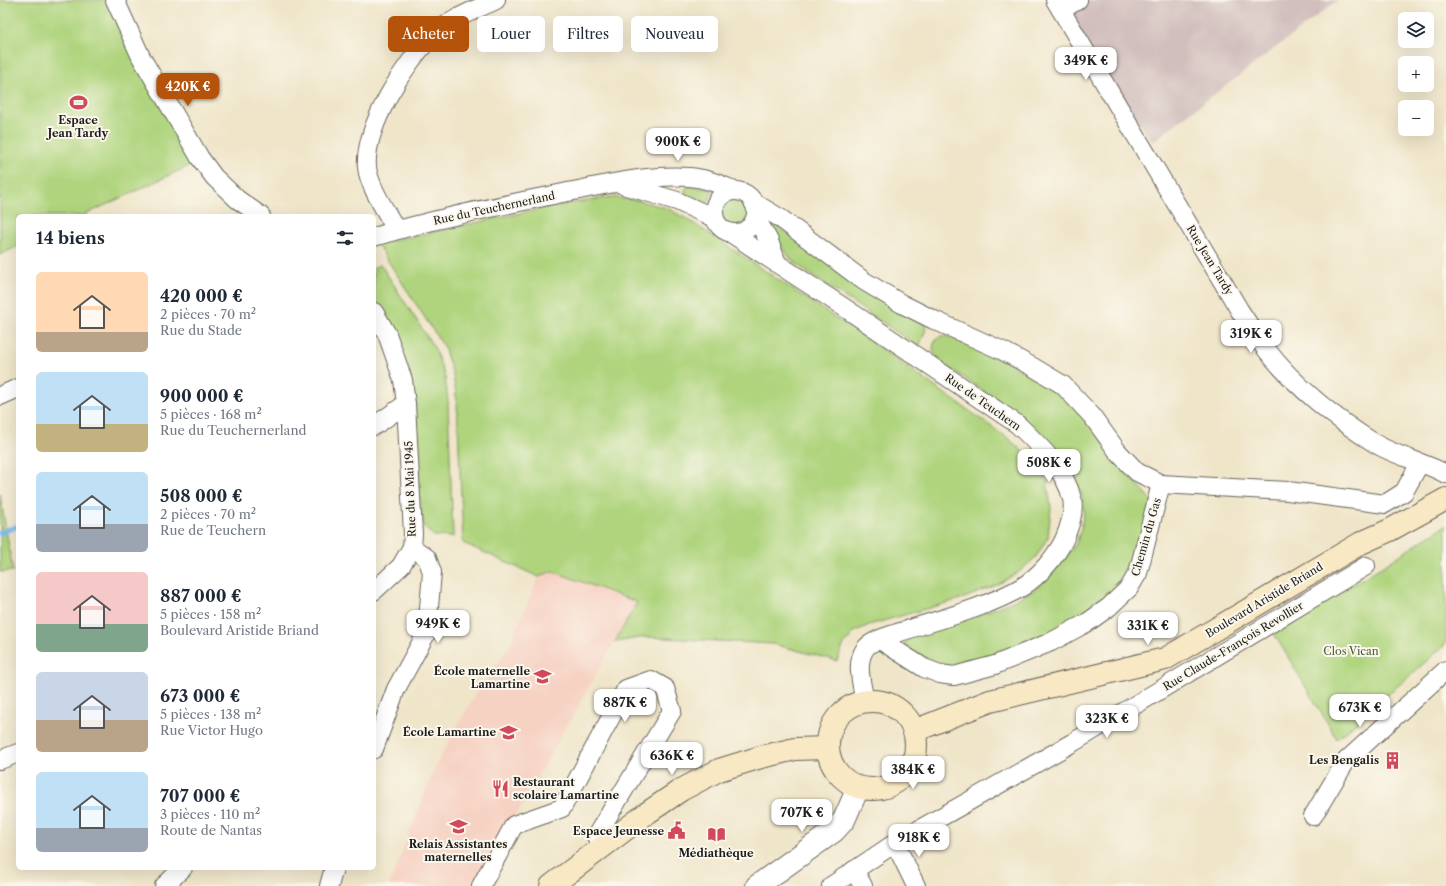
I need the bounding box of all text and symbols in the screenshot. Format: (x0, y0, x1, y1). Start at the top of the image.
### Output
map controls (1398, 12, 1434, 136)
button: layers (1398, 12, 1434, 48)
chip: Acheter (388, 16, 469, 52)
chip: Louer (477, 16, 545, 52)
chip: Filtres (553, 16, 623, 52)
chip: Nouveau (631, 16, 718, 52)
pin: 349K € (1053, 47, 1119, 81)
text: 349K € (1064, 52, 1108, 68)
button: + (1398, 56, 1434, 92)
pin: 420K € (155, 73, 221, 107)
text: 420K € (165, 78, 211, 94)
sports icon: Espace Jean Tardy (68, 92, 88, 112)
button: − (1398, 100, 1434, 136)
place label: Espace Jean Tardy (46, 113, 108, 140)
pin: 900K € (645, 128, 711, 162)
text: 900K € (655, 133, 701, 149)
street label: Rue du Teuchernerland (432, 188, 556, 228)
street label: Rue Jean Tardy (1184, 222, 1237, 298)
icon: filters (334, 227, 356, 249)
text: 14 biens (36, 228, 105, 248)
text: 420 000 € (160, 286, 243, 306)
icon: home (68, 288, 116, 336)
text: 2 pièces · 70 m² (160, 306, 256, 322)
pin: 319K € (1218, 320, 1284, 354)
text: Rue du Stade (160, 322, 242, 338)
text: 319K € (1230, 325, 1272, 341)
street label: Rue de Teuchern (942, 370, 1024, 434)
text: 900 000 € (160, 386, 244, 406)
icon: home (68, 388, 116, 436)
text: 5 pièces · 168 m² (160, 406, 262, 422)
text: Rue du Teuchernerland (160, 422, 306, 438)
street label: Rue du 8 Mai 1945 (401, 441, 419, 537)
pin: 508K € (1016, 449, 1082, 483)
text: 508K € (1026, 454, 1072, 470)
text: 508 000 € (160, 486, 243, 506)
icon: home (68, 488, 116, 536)
street label: Chemin du Gas (1128, 496, 1164, 578)
text: 2 pièces · 70 m² (160, 506, 256, 522)
text: Rue de Teuchern (160, 522, 266, 538)
street label: Boulevard Aristide Briand (1203, 559, 1325, 641)
text: 887 000 € (160, 586, 242, 606)
icon: home (68, 588, 116, 636)
street label: Rue Claude-François Revollier (1160, 598, 1306, 693)
text: 5 pièces · 158 m² (160, 606, 261, 622)
pin: 949K € (405, 610, 471, 644)
pin: 331K € (1115, 612, 1181, 646)
text: 949K € (416, 615, 460, 631)
text: 331K € (1127, 617, 1169, 633)
text: Boulevard Aristide Briand (160, 622, 319, 638)
park label: Clos Vican (1323, 644, 1379, 658)
place label: École maternelle Lamartine (434, 664, 530, 691)
school or university icon: École maternelle Lamartine (533, 667, 553, 687)
text: 673 000 € (160, 686, 240, 706)
icon: home (68, 688, 116, 736)
pin: 887K € (592, 689, 658, 723)
text: 887K € (603, 694, 647, 710)
pin: 673K € (1327, 694, 1393, 728)
text: 673K € (1338, 699, 1382, 715)
pin: 323K € (1074, 705, 1140, 739)
text: 5 pièces · 138 m² (160, 706, 261, 722)
text: 323K € (1085, 710, 1129, 726)
text: Rue Victor Hugo (160, 722, 263, 738)
school or university icon: École Lamartine (499, 722, 519, 742)
place label: École Lamartine (403, 725, 496, 739)
pin: 636K € (639, 742, 705, 776)
text: 636K € (650, 747, 694, 763)
building icon: Les Bengalis (1382, 750, 1402, 770)
place label: Les Bengalis (1309, 753, 1379, 767)
pin: 384K € (880, 756, 946, 790)
text: 384K € (891, 761, 935, 777)
place label: Restaurant scolaire Lamartine (513, 775, 619, 802)
restaurant icon: Restaurant scolaire Lamartine (490, 778, 510, 798)
text: 707 000 € (160, 786, 240, 806)
icon: home (68, 788, 116, 836)
pin: 707K € (769, 799, 835, 833)
text: 707K € (780, 804, 824, 820)
text: 3 pièces · 110 m² (160, 806, 260, 822)
school or university icon: Relais Assistantes maternelles (448, 816, 468, 836)
public building icon: Espace Jeunesse (667, 821, 687, 841)
text: Route de Nantas (160, 822, 262, 838)
place label: Espace Jeunesse (573, 824, 664, 838)
pin: 918K € (886, 824, 952, 858)
library icon: Médiathèque (706, 825, 726, 845)
text: 918K € (897, 829, 941, 845)
place label: Relais Assistantes maternelles (409, 837, 507, 864)
place label: Médiathèque (678, 846, 754, 860)

